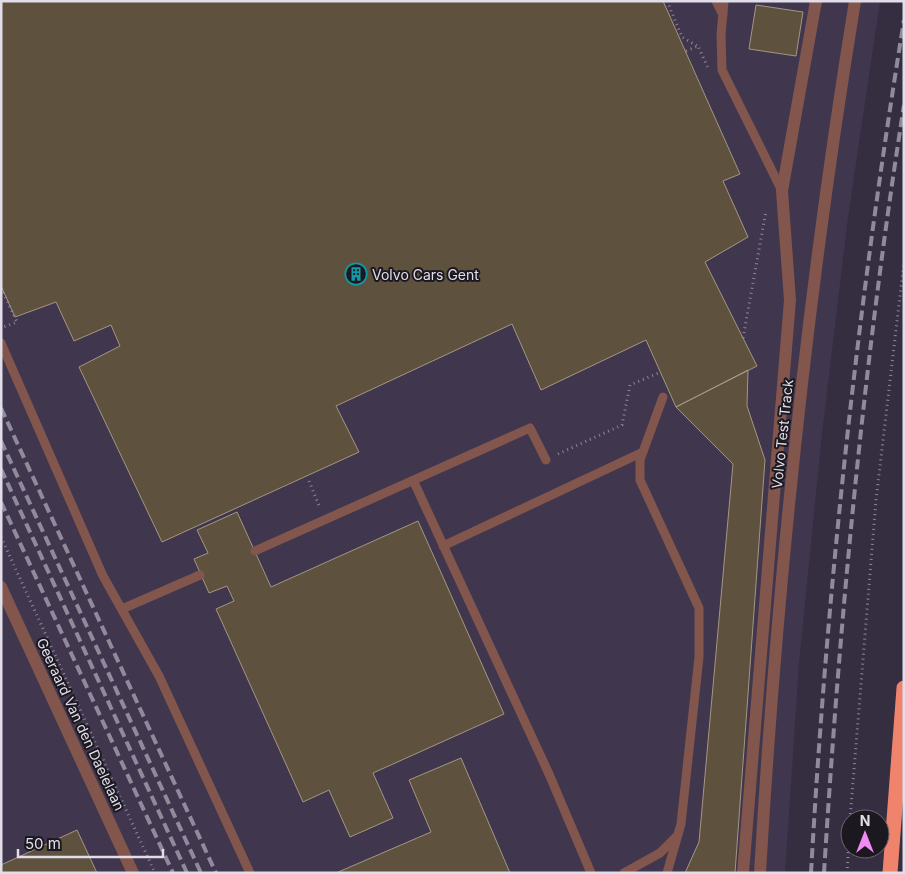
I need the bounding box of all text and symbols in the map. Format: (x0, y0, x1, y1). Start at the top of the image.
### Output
building icon: Volvo Cars Gent (344, 262, 368, 286)
place label: Volvo Cars Gent (372, 266, 479, 283)
street label: Volvo Test Track (768, 378, 796, 489)
street label: Geeraard Van den Daelelaan (33, 635, 129, 813)
north arrow (840, 809, 890, 859)
text: N (860, 812, 870, 829)
scale bar (18, 826, 162, 858)
text: 50 m (25, 834, 61, 853)

